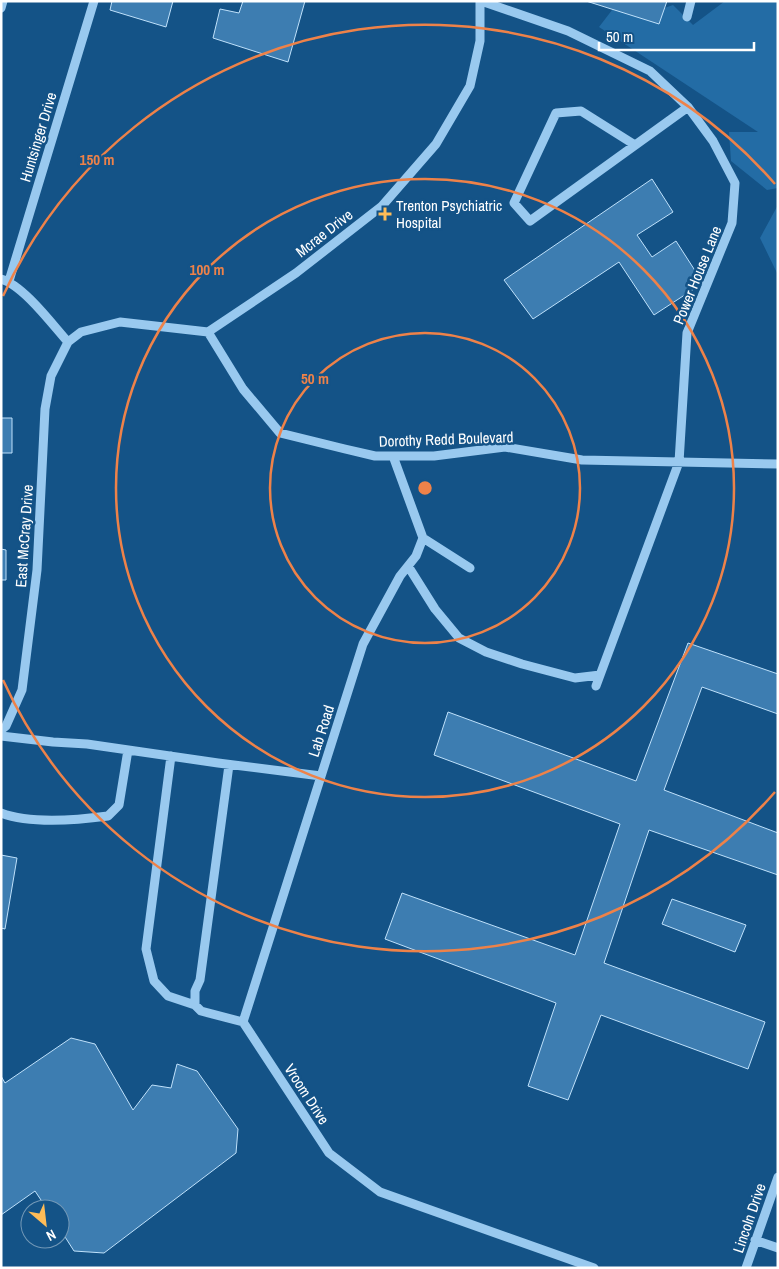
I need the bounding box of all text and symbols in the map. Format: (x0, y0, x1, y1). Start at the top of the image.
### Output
scale bar (599, 20, 754, 52)
text: 50 m (606, 26, 633, 47)
street label: Huntsinger Drive (14, 89, 62, 185)
text: 150 m (80, 149, 114, 170)
place label: Trenton Psychiatric Hospital (396, 195, 502, 233)
street label: Mcrae Drive (291, 204, 357, 262)
marker: Trenton Psychiatric Hospital (378, 207, 392, 221)
street label: Power House Lane (668, 222, 726, 327)
text: 100 m (190, 259, 224, 280)
text: 50 m (301, 368, 329, 389)
street label: Dorothy Redd Boulevard (378, 426, 514, 452)
centre of rings (416, 479, 434, 497)
street label: East McCray Drive (10, 484, 38, 588)
street label: Lab Road (303, 702, 339, 760)
street label: Vroom Drive (280, 1060, 335, 1129)
street label: Lincoln Drive (727, 1180, 771, 1256)
north arrow (20, 1199, 70, 1249)
text: N (43, 1226, 59, 1245)

